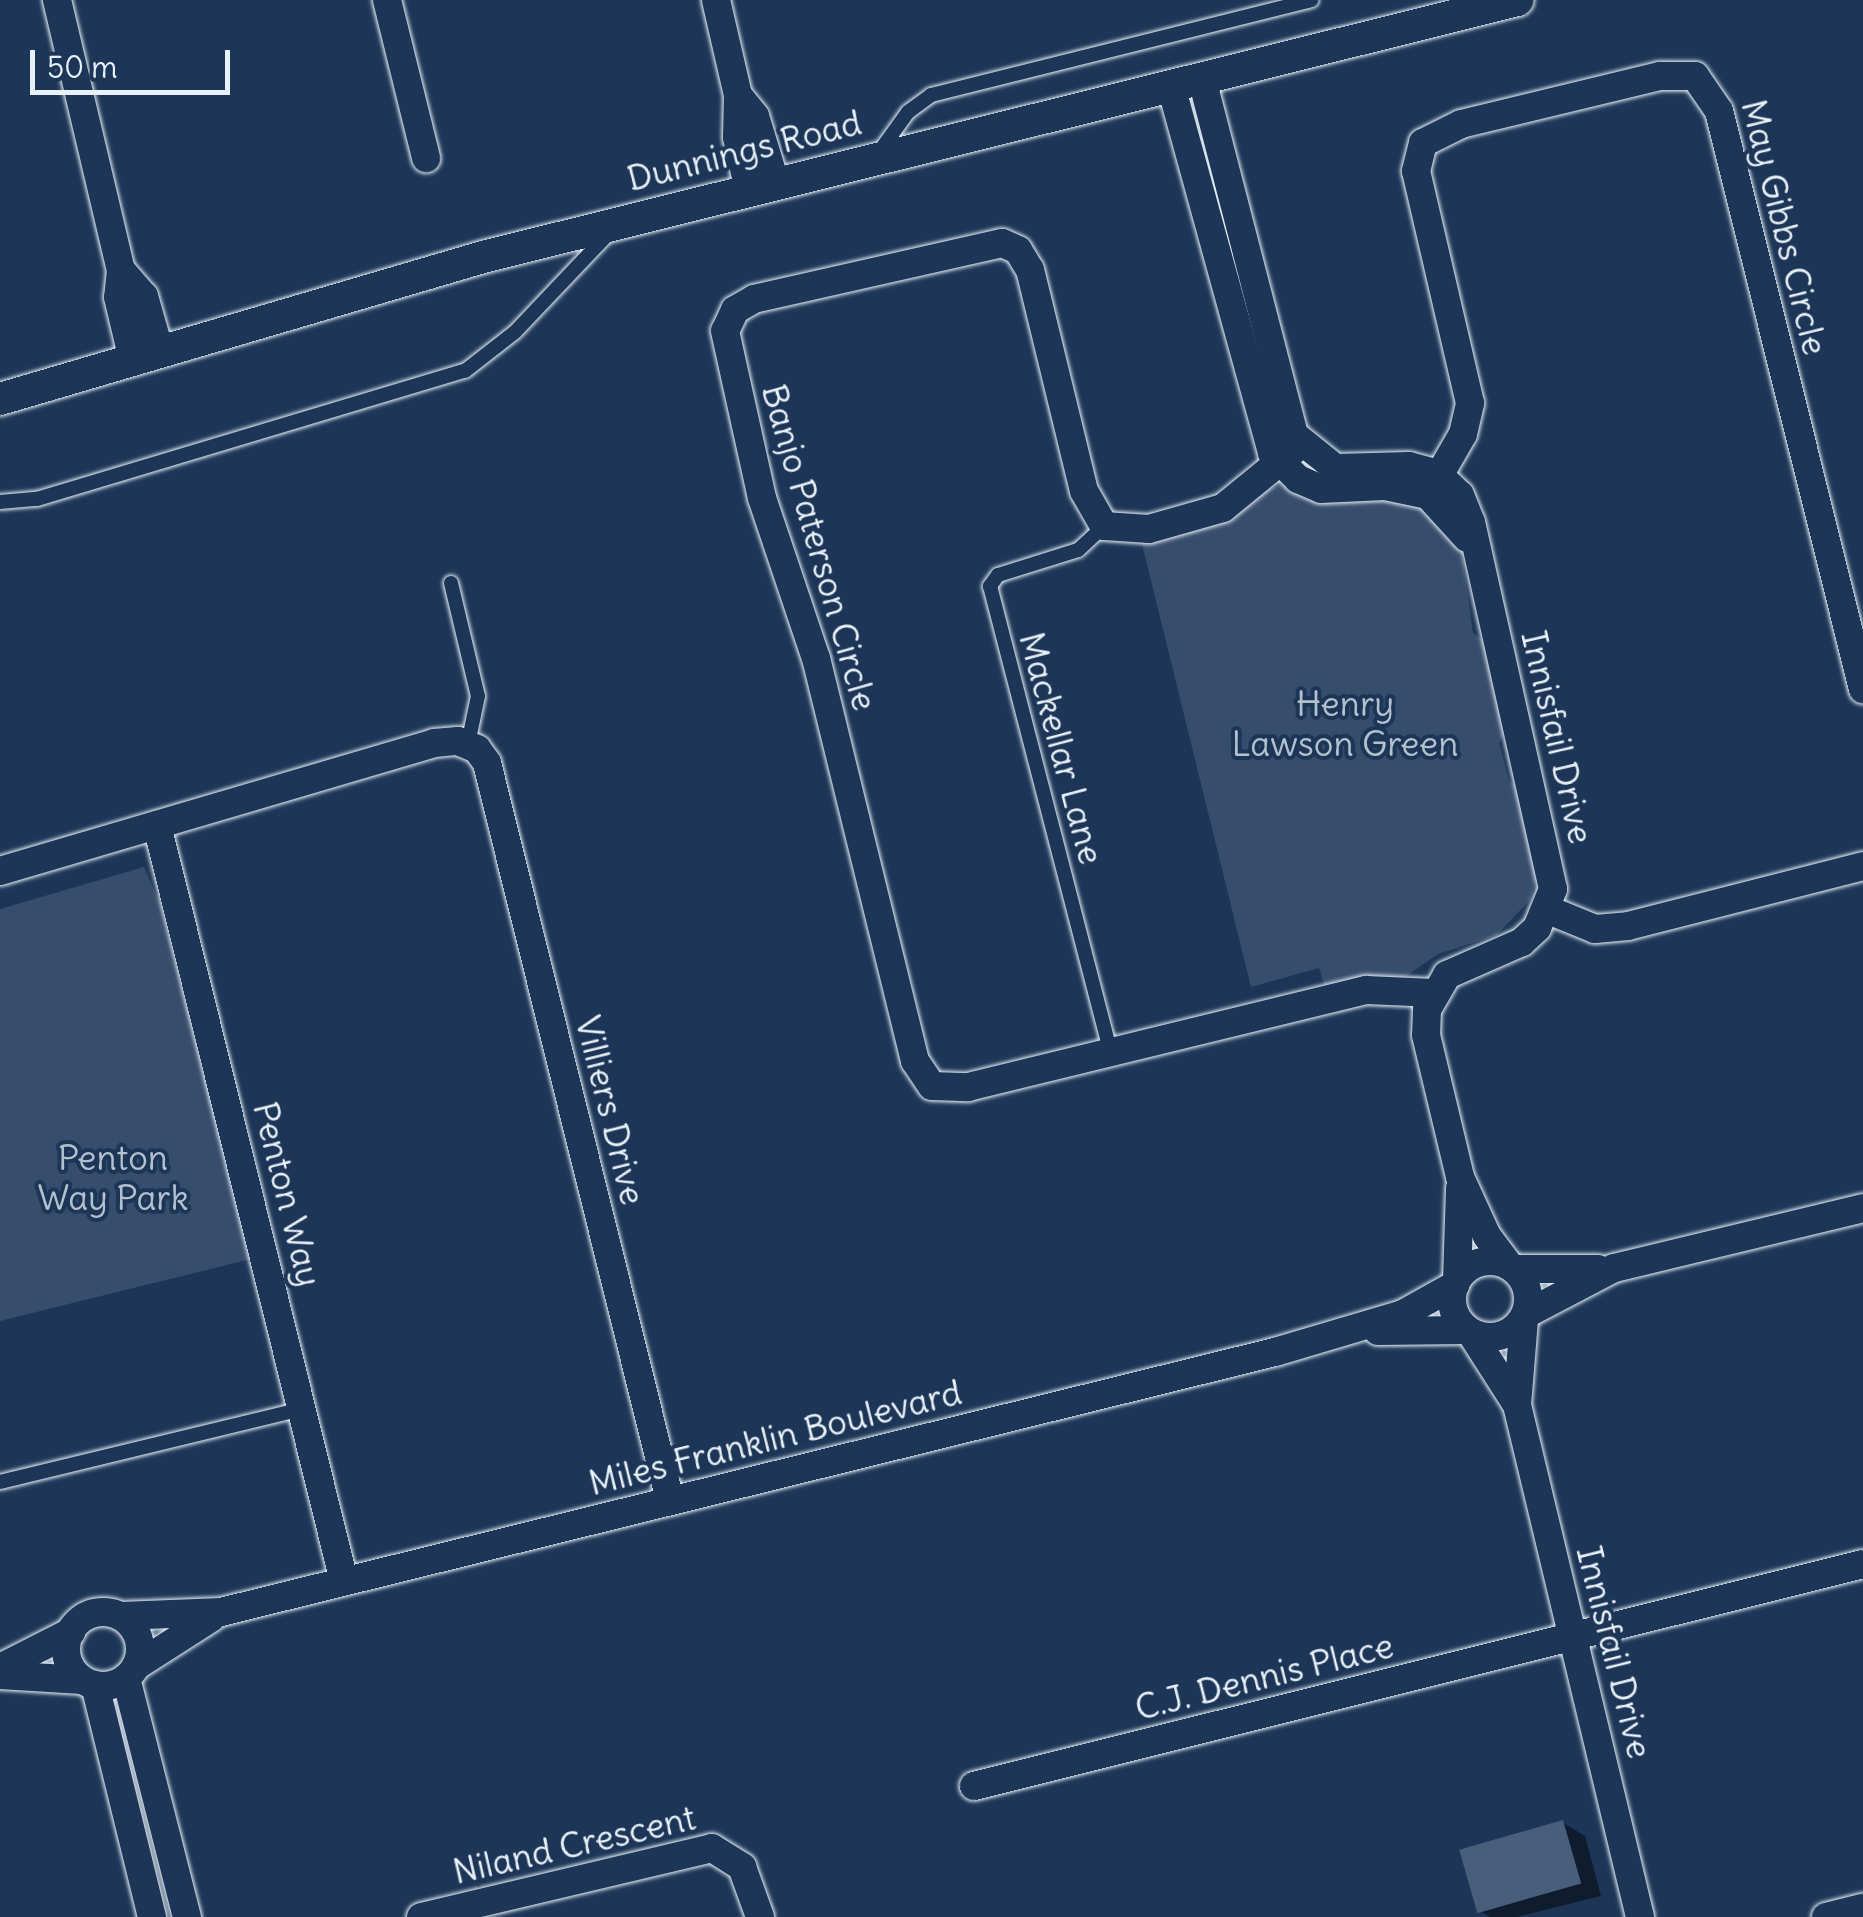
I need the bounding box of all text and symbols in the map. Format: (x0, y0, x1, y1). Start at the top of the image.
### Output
scale bar (35, 30, 235, 92)
text: 50 m (47, 48, 117, 86)
street label: May Gibbs Circle (1733, 95, 1837, 359)
street label: Dunnings Road (623, 101, 865, 199)
street label: Banjo Paterson Circle (753, 379, 887, 715)
street label: Mackellar Lane (1011, 627, 1113, 869)
street label: Innisfail Drive (1513, 627, 1603, 847)
park label: Henry Lawson Green (1232, 682, 1458, 764)
street label: Villiers Drive (567, 1011, 655, 1209)
street label: Penton Way (245, 1097, 331, 1291)
park label: Penton Way Park (38, 1136, 188, 1218)
street label: Miles Franklin Boulevard (584, 1370, 966, 1504)
street label: Innisfail Drive (1568, 1542, 1662, 1762)
street label: C.J. Dennis Place (1131, 1624, 1397, 1728)
street label: Niland Crescent (449, 1796, 699, 1892)

